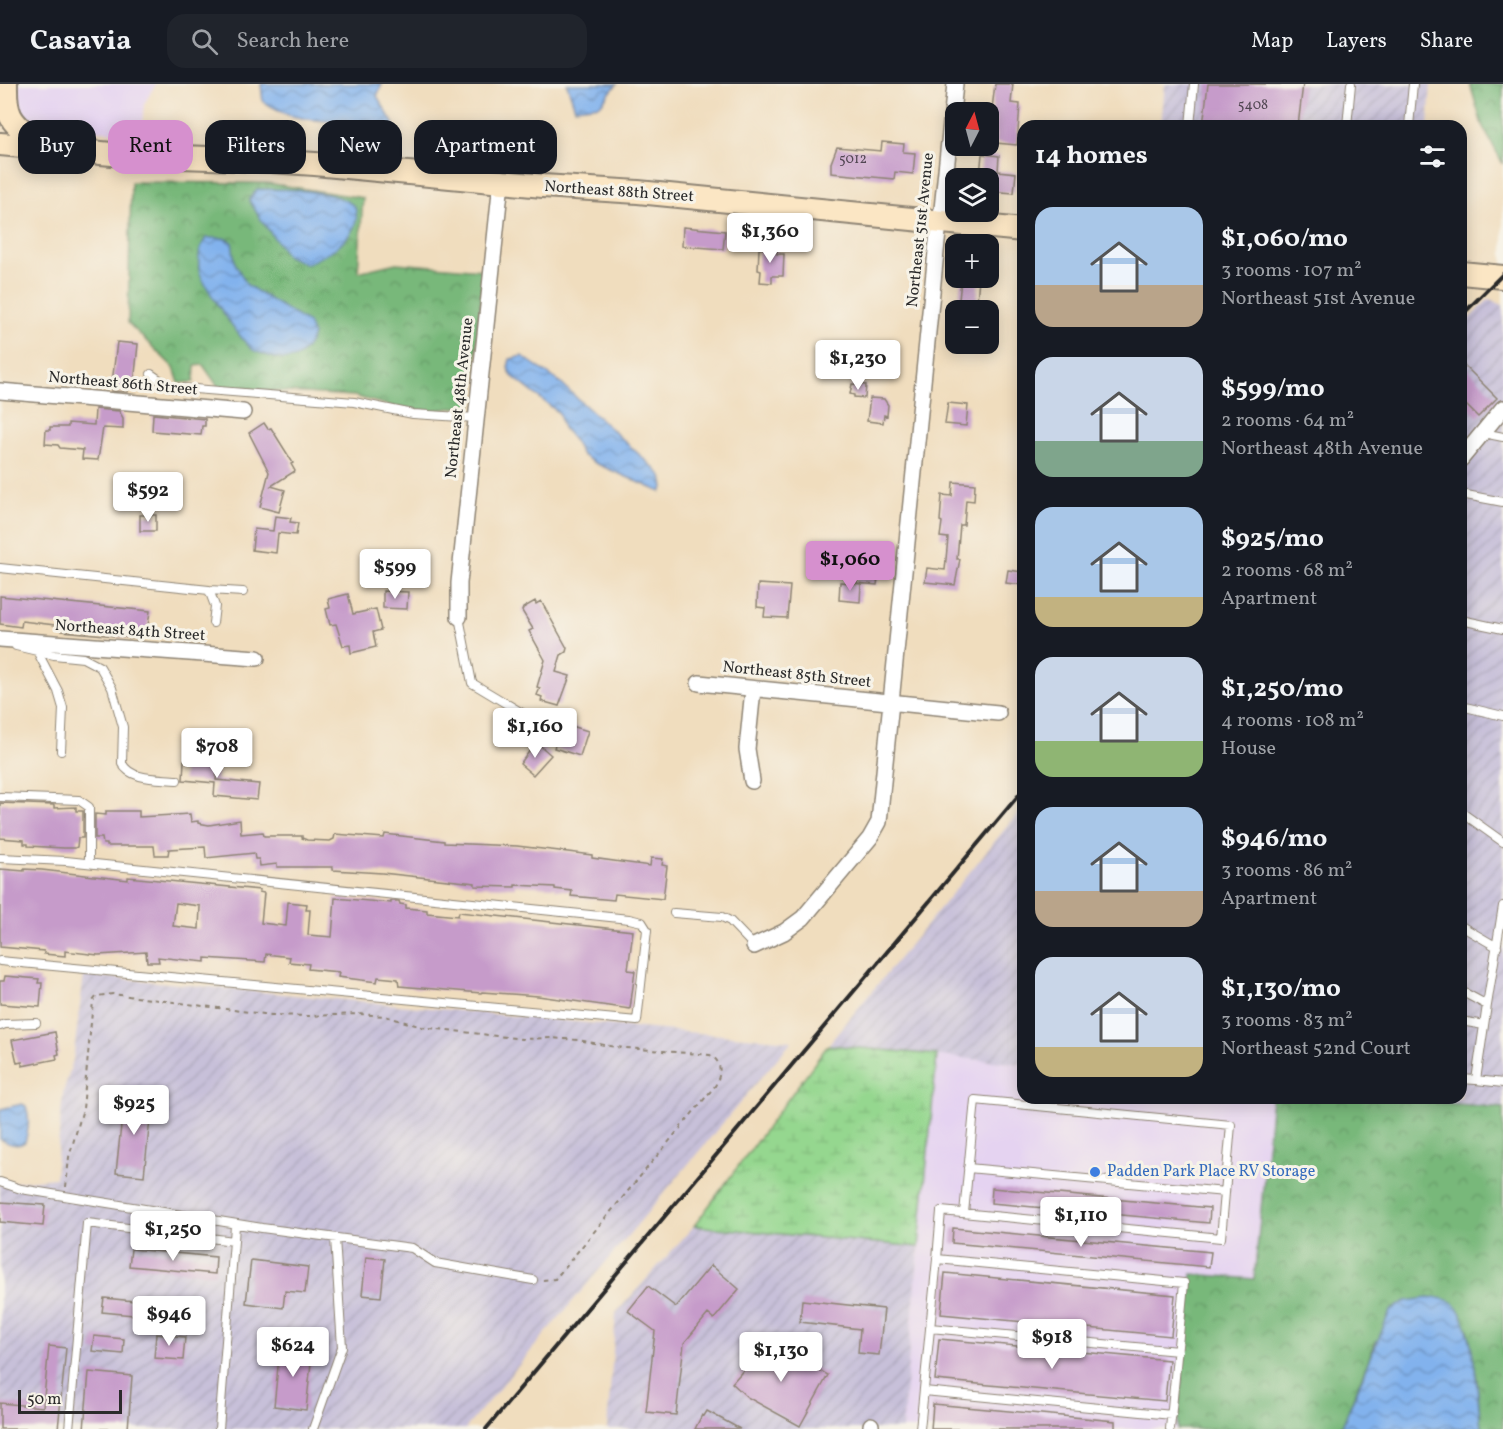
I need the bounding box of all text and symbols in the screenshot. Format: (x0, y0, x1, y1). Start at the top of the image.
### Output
search box (167, 14, 587, 68)
text: Casavia (30, 22, 131, 61)
icon: search (188, 25, 221, 58)
text: Search here (236, 26, 349, 57)
text: Map (1251, 27, 1293, 56)
text: Layers (1326, 27, 1387, 56)
text: Share (1420, 27, 1473, 56)
house number: 5408 (1238, 96, 1268, 115)
north arrow (945, 102, 999, 156)
map controls (945, 102, 999, 354)
chip: Buy (18, 120, 96, 174)
chip: Rent (108, 120, 193, 174)
chip: Filters (205, 120, 306, 174)
chip: New (318, 120, 402, 174)
chip: Apartment (414, 120, 557, 174)
text: 14 homes (1035, 138, 1148, 174)
icon: filters (1416, 140, 1449, 173)
house number: 5012 (839, 150, 867, 169)
street label: Northeast 51st Avenue (902, 152, 940, 308)
button: layers (945, 168, 999, 222)
street label: Northeast 88th Street (543, 176, 695, 208)
pin: $1,360 (721, 213, 819, 264)
text: $1,360 (741, 218, 799, 246)
text: $1,060/mo (1221, 221, 1348, 257)
icon: home (1083, 231, 1155, 303)
button: + (945, 234, 999, 288)
text: 3 rooms · 107 m² (1221, 257, 1362, 285)
text: Northeast 51st Avenue (1221, 285, 1415, 313)
button: − (945, 300, 999, 354)
street label: Northeast 48th Avenue (441, 317, 479, 479)
pin: $1,230 (809, 340, 907, 391)
text: $1,230 (829, 345, 887, 373)
street label: Northeast 86th Street (47, 367, 199, 402)
text: $599/mo (1221, 371, 1325, 407)
icon: home (1083, 381, 1155, 453)
text: 2 rooms · 64 m² (1221, 407, 1354, 435)
text: Northeast 48th Avenue (1221, 435, 1423, 463)
pin: $592 (112, 472, 184, 523)
text: $592 (127, 477, 169, 505)
text: $925/mo (1221, 521, 1324, 557)
icon: home (1083, 531, 1155, 603)
pin: $1,060 (801, 541, 899, 592)
text: $1,060 (820, 546, 880, 574)
pin: $599 (359, 549, 431, 600)
text: $599 (374, 554, 416, 582)
text: 2 rooms · 68 m² (1221, 557, 1353, 585)
text: Apartment (1221, 585, 1317, 613)
street label: Northeast 84th Street (54, 615, 206, 647)
street label: Northeast 85th Street (722, 656, 873, 694)
text: $1,250/mo (1221, 671, 1343, 707)
icon: home (1083, 681, 1155, 753)
text: 4 rooms · 108 m² (1221, 707, 1364, 735)
pin: $1,160 (486, 708, 584, 759)
text: $1,160 (507, 713, 563, 741)
pin: $708 (181, 728, 253, 779)
text: $708 (195, 733, 239, 761)
text: House (1221, 735, 1276, 763)
text: $946/mo (1221, 821, 1327, 857)
icon: home (1083, 831, 1155, 903)
text: 3 rooms · 86 m² (1221, 857, 1352, 885)
text: Apartment (1221, 885, 1317, 913)
text: $1,130/mo (1221, 971, 1341, 1007)
icon: home (1083, 981, 1155, 1053)
text: 3 rooms · 83 m² (1221, 1007, 1353, 1035)
text: Northeast 52nd Court (1221, 1035, 1411, 1063)
pin: $925 (98, 1085, 170, 1136)
text: $925 (113, 1090, 155, 1118)
place label: Padden Park Place RV Storage (1107, 1161, 1315, 1183)
marker: Padden Park Place RV Storage (1088, 1165, 1102, 1179)
pin: $1,110 (1032, 1197, 1130, 1248)
text: $1,110 (1054, 1202, 1108, 1230)
pin: $1,250 (124, 1211, 222, 1262)
text: $1,250 (144, 1216, 202, 1244)
pin: $946 (133, 1296, 205, 1347)
text: $946 (147, 1301, 191, 1329)
pin: $918 (1016, 1319, 1088, 1370)
text: $918 (1031, 1324, 1073, 1352)
pin: $624 (257, 1327, 329, 1378)
text: $624 (271, 1332, 315, 1360)
pin: $1,130 (732, 1332, 830, 1383)
text: $1,130 (753, 1337, 809, 1365)
scale bar (18, 1387, 122, 1414)
text: 50 m (27, 1389, 61, 1411)

